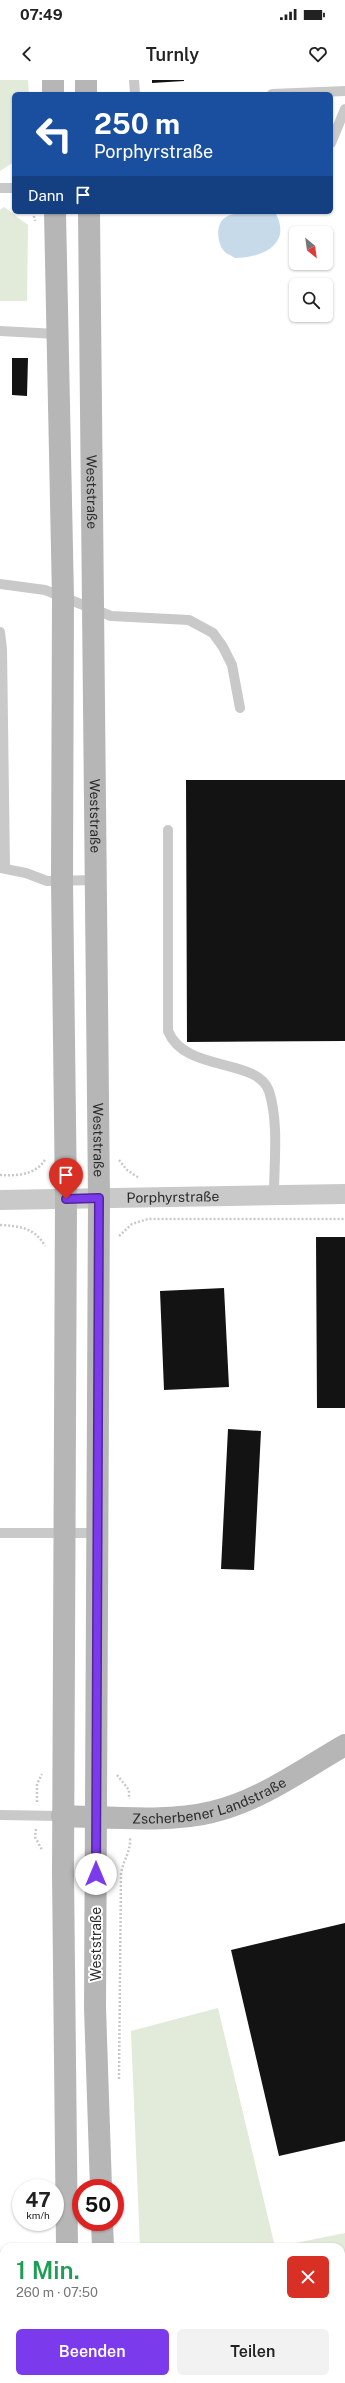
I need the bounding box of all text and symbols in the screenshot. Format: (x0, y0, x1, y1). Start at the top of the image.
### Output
text: 07:49 (20, 6, 63, 23)
icon: back (16, 43, 38, 65)
icon: heart (307, 43, 329, 65)
text: Turnly (146, 44, 199, 65)
text: 250 m (94, 107, 180, 140)
icon: left (28, 108, 80, 160)
text: Porphyrstraße (94, 141, 213, 162)
icon: arrive (72, 184, 94, 206)
text: Dann (28, 187, 64, 204)
north arrow (289, 226, 333, 270)
map controls (289, 226, 333, 322)
button: search (289, 278, 333, 322)
street label: Weststraße (83, 455, 100, 529)
street label: Weststraße (87, 779, 104, 853)
street label: Weststraße (90, 1103, 107, 1177)
pin (49, 1158, 83, 1199)
icon: arrive (55, 1164, 77, 1186)
street label: Porphyrstraße (126, 1188, 220, 1206)
street label: Zscherbener Landstraße (132, 1774, 289, 1827)
position arrow (75, 1853, 117, 1895)
street label: Weststraße (88, 1907, 104, 1981)
speed limit sign: 50 (72, 2179, 124, 2231)
text: 47 (25, 2188, 51, 2212)
text: km/h (26, 2209, 50, 2221)
text: 1 Min. (16, 2256, 80, 2284)
button: close (287, 2256, 329, 2298)
text: 260 m · 07:50 (16, 2285, 98, 2300)
button: Beenden (16, 2329, 169, 2375)
button: Teilen (177, 2329, 329, 2375)

